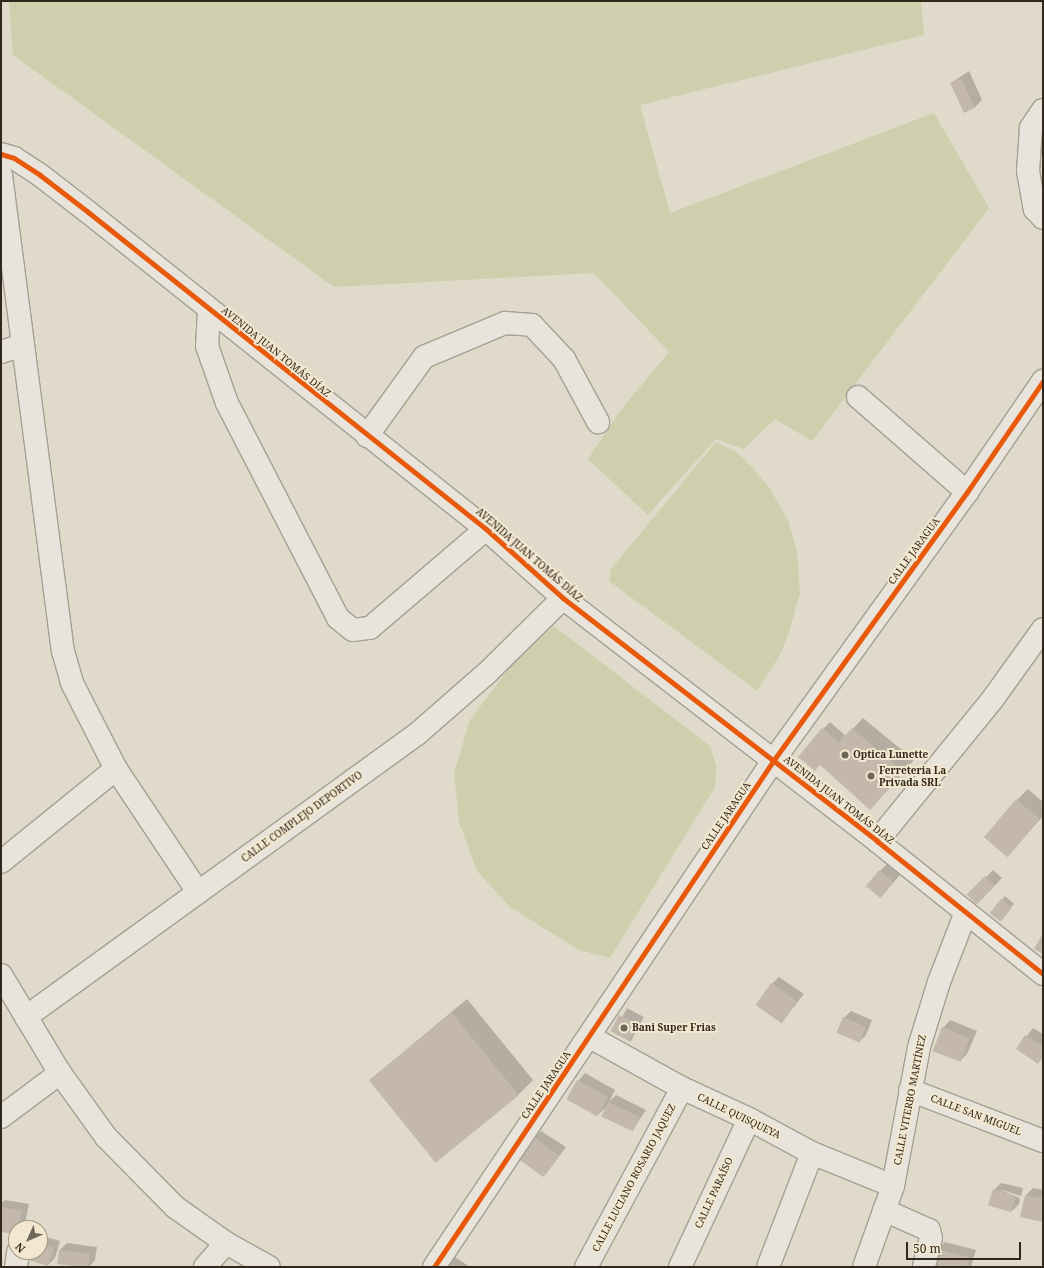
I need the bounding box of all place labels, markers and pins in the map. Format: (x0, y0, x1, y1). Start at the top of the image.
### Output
place label: Optica Lunette (853, 749, 928, 761)
marker: Optica Lunette (840, 750, 850, 760)
place label: Ferreteria La Privada SRL (879, 764, 946, 788)
marker: Ferreteria La Privada SRL (866, 771, 876, 781)
place label: Bani Super Frias (632, 1022, 716, 1034)
marker: Bani Super Frias (619, 1023, 629, 1033)

